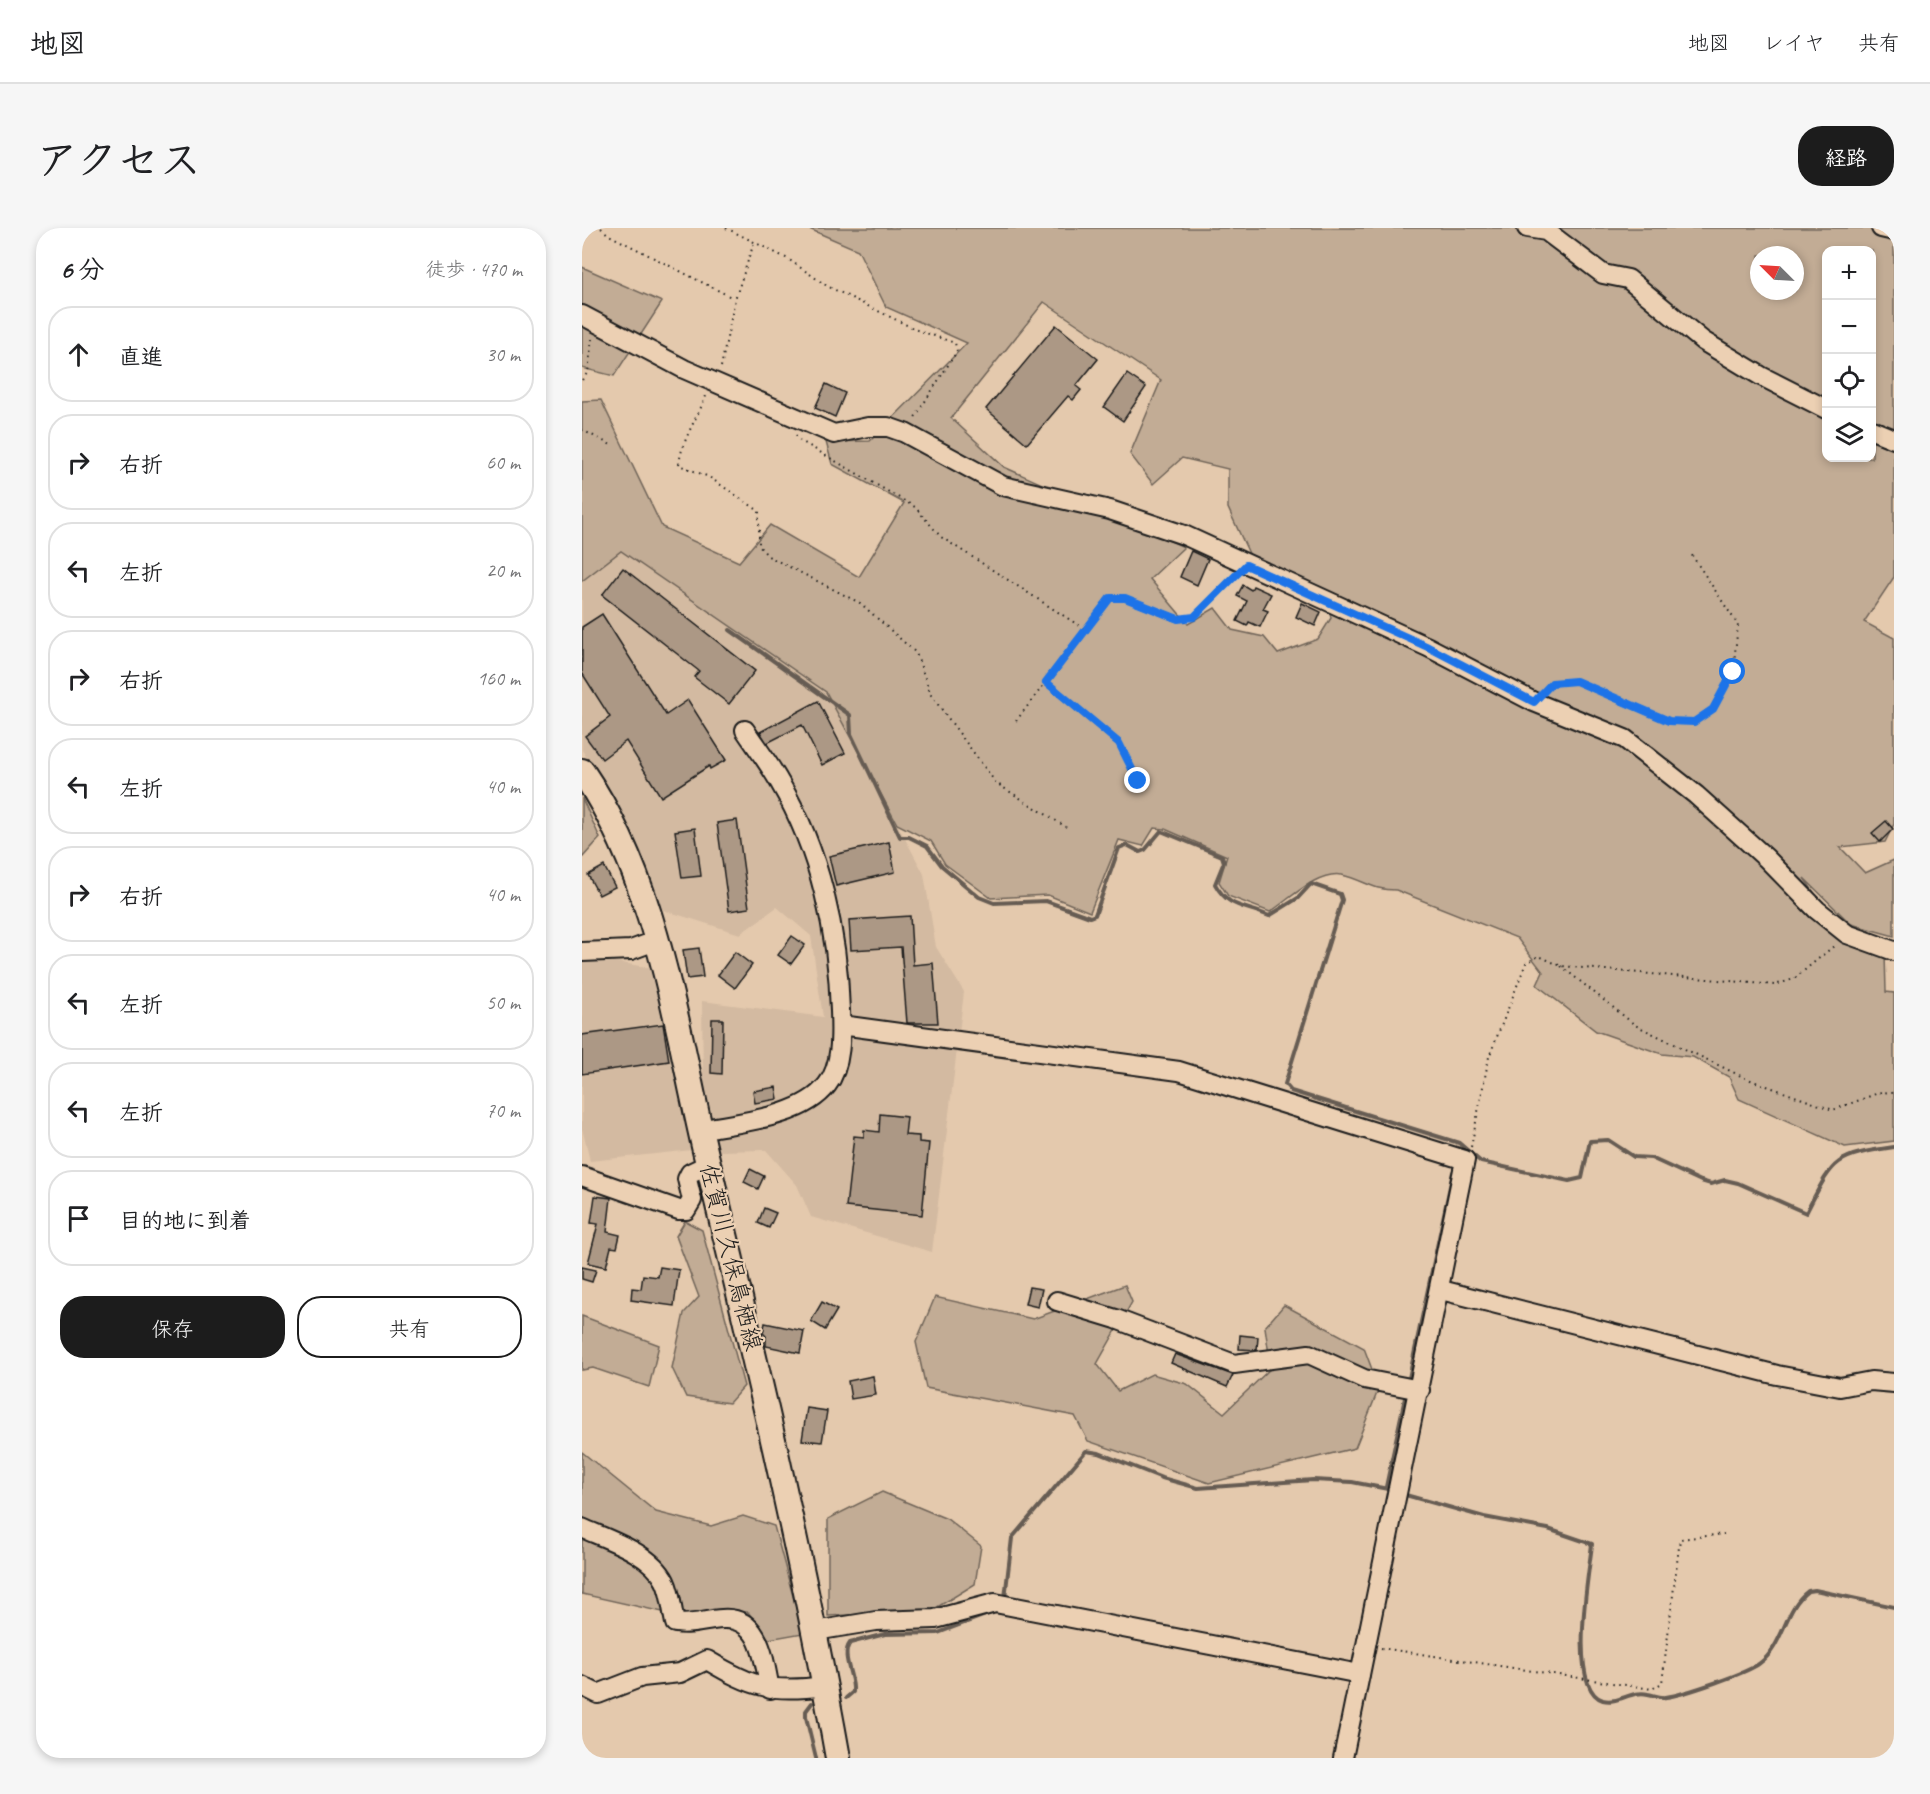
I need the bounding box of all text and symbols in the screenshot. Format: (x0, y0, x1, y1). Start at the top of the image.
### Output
text: 地図 (30, 26, 86, 61)
text: 地図 (1688, 30, 1730, 56)
text: レイヤ (1763, 30, 1825, 56)
text: 共有 (1858, 30, 1900, 56)
button: 経路 (1798, 126, 1894, 186)
text: アクセス (36, 134, 201, 187)
north arrow (1750, 246, 1804, 300)
map controls (1822, 246, 1876, 462)
button: + (1822, 246, 1876, 300)
text: 6 分 (60, 253, 105, 286)
text: 徒歩 · 470 m (426, 257, 522, 282)
button: − (1822, 300, 1876, 354)
icon: ahead (62, 338, 95, 371)
text: 30 m (486, 342, 520, 367)
text: 直進 (119, 343, 163, 371)
button: locate (1822, 354, 1876, 408)
button: layers (1822, 408, 1876, 462)
icon: right (62, 446, 95, 479)
text: 60 m (486, 450, 520, 475)
text: 右折 (119, 451, 163, 479)
icon: left (62, 554, 95, 587)
text: 20 m (486, 558, 520, 583)
text: 左折 (119, 559, 163, 587)
route start (1719, 658, 1745, 684)
icon: right (62, 662, 95, 695)
text: 160 m (477, 666, 520, 691)
text: 右折 (119, 667, 163, 695)
route end (1124, 767, 1150, 793)
icon: left (62, 770, 95, 803)
text: 40 m (486, 774, 520, 799)
text: 左折 (119, 775, 163, 803)
icon: right (62, 878, 95, 911)
text: 40 m (486, 882, 520, 907)
text: 右折 (119, 883, 163, 911)
icon: left (62, 986, 95, 1019)
text: 50 m (486, 990, 520, 1015)
text: 左折 (119, 991, 163, 1019)
icon: left (62, 1094, 95, 1127)
text: 70 m (486, 1098, 520, 1123)
text: 左折 (119, 1099, 163, 1127)
street label: 佐賀川久保鳥栖線 (693, 1160, 769, 1354)
icon: arrive (62, 1202, 95, 1235)
text: 目的地に到着 (119, 1207, 251, 1235)
button: 保存 (60, 1296, 285, 1358)
button: 共有 (297, 1296, 522, 1358)

